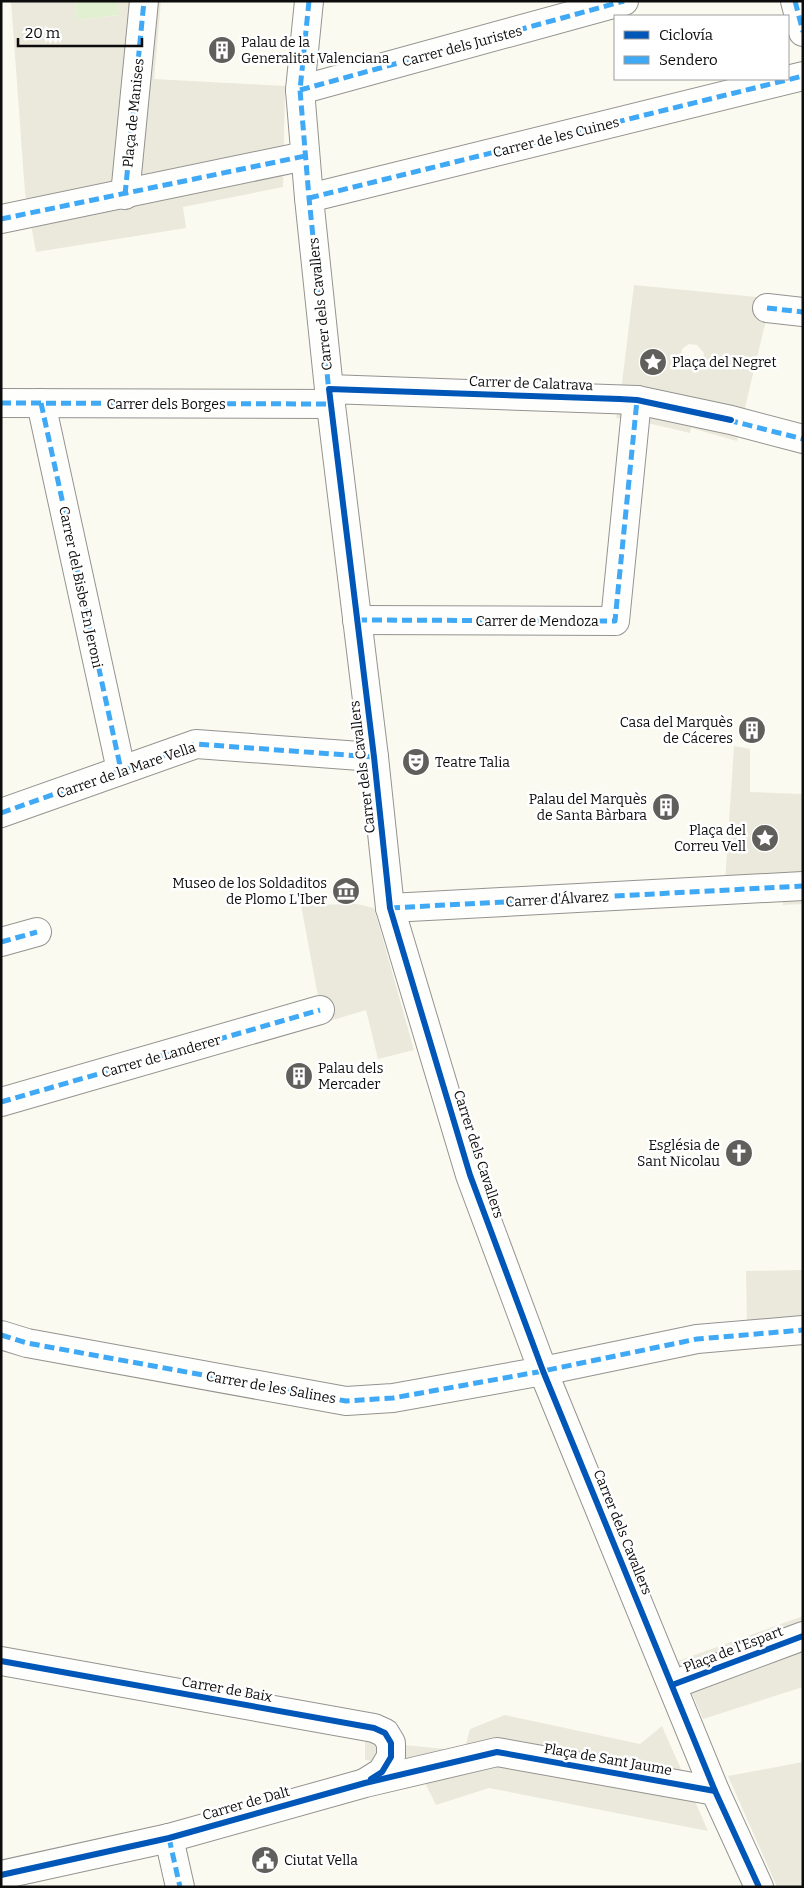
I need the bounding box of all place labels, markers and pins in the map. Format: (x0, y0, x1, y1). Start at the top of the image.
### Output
place label: Palau de la Generalitat Valenciana (241, 34, 390, 67)
building icon: Palau de la Generalitat Valenciana (207, 35, 237, 65)
place icon: Plaça del Negret (638, 347, 668, 377)
place label: Plaça del Negret (672, 354, 777, 371)
place label: Casa del Marquès de Cáceres (620, 714, 733, 747)
building icon: Casa del Marquès de Cáceres (737, 715, 767, 745)
theatre icon: Teatre Talia (401, 747, 431, 777)
place label: Teatre Talia (435, 754, 510, 771)
place label: Palau del Marquès de Santa Bàrbara (529, 791, 647, 824)
building icon: Palau del Marquès de Santa Bàrbara (651, 792, 681, 822)
place label: Plaça del Correu Vell (674, 822, 746, 855)
place icon: Plaça del Correu Vell (750, 823, 780, 853)
place label: Museo de los Soldaditos de Plomo L'Iber (172, 875, 327, 908)
museum icon: Museo de los Soldaditos de Plomo L'Iber (331, 876, 361, 906)
place label: Palau dels Mercader (318, 1060, 383, 1093)
building icon: Palau dels Mercader (284, 1061, 314, 1091)
place label: Església de Sant Nicolau (637, 1137, 720, 1170)
church icon: Església de Sant Nicolau (724, 1138, 754, 1168)
public building icon: Ciutat Vella (250, 1845, 280, 1875)
place label: Ciutat Vella (284, 1852, 358, 1869)

